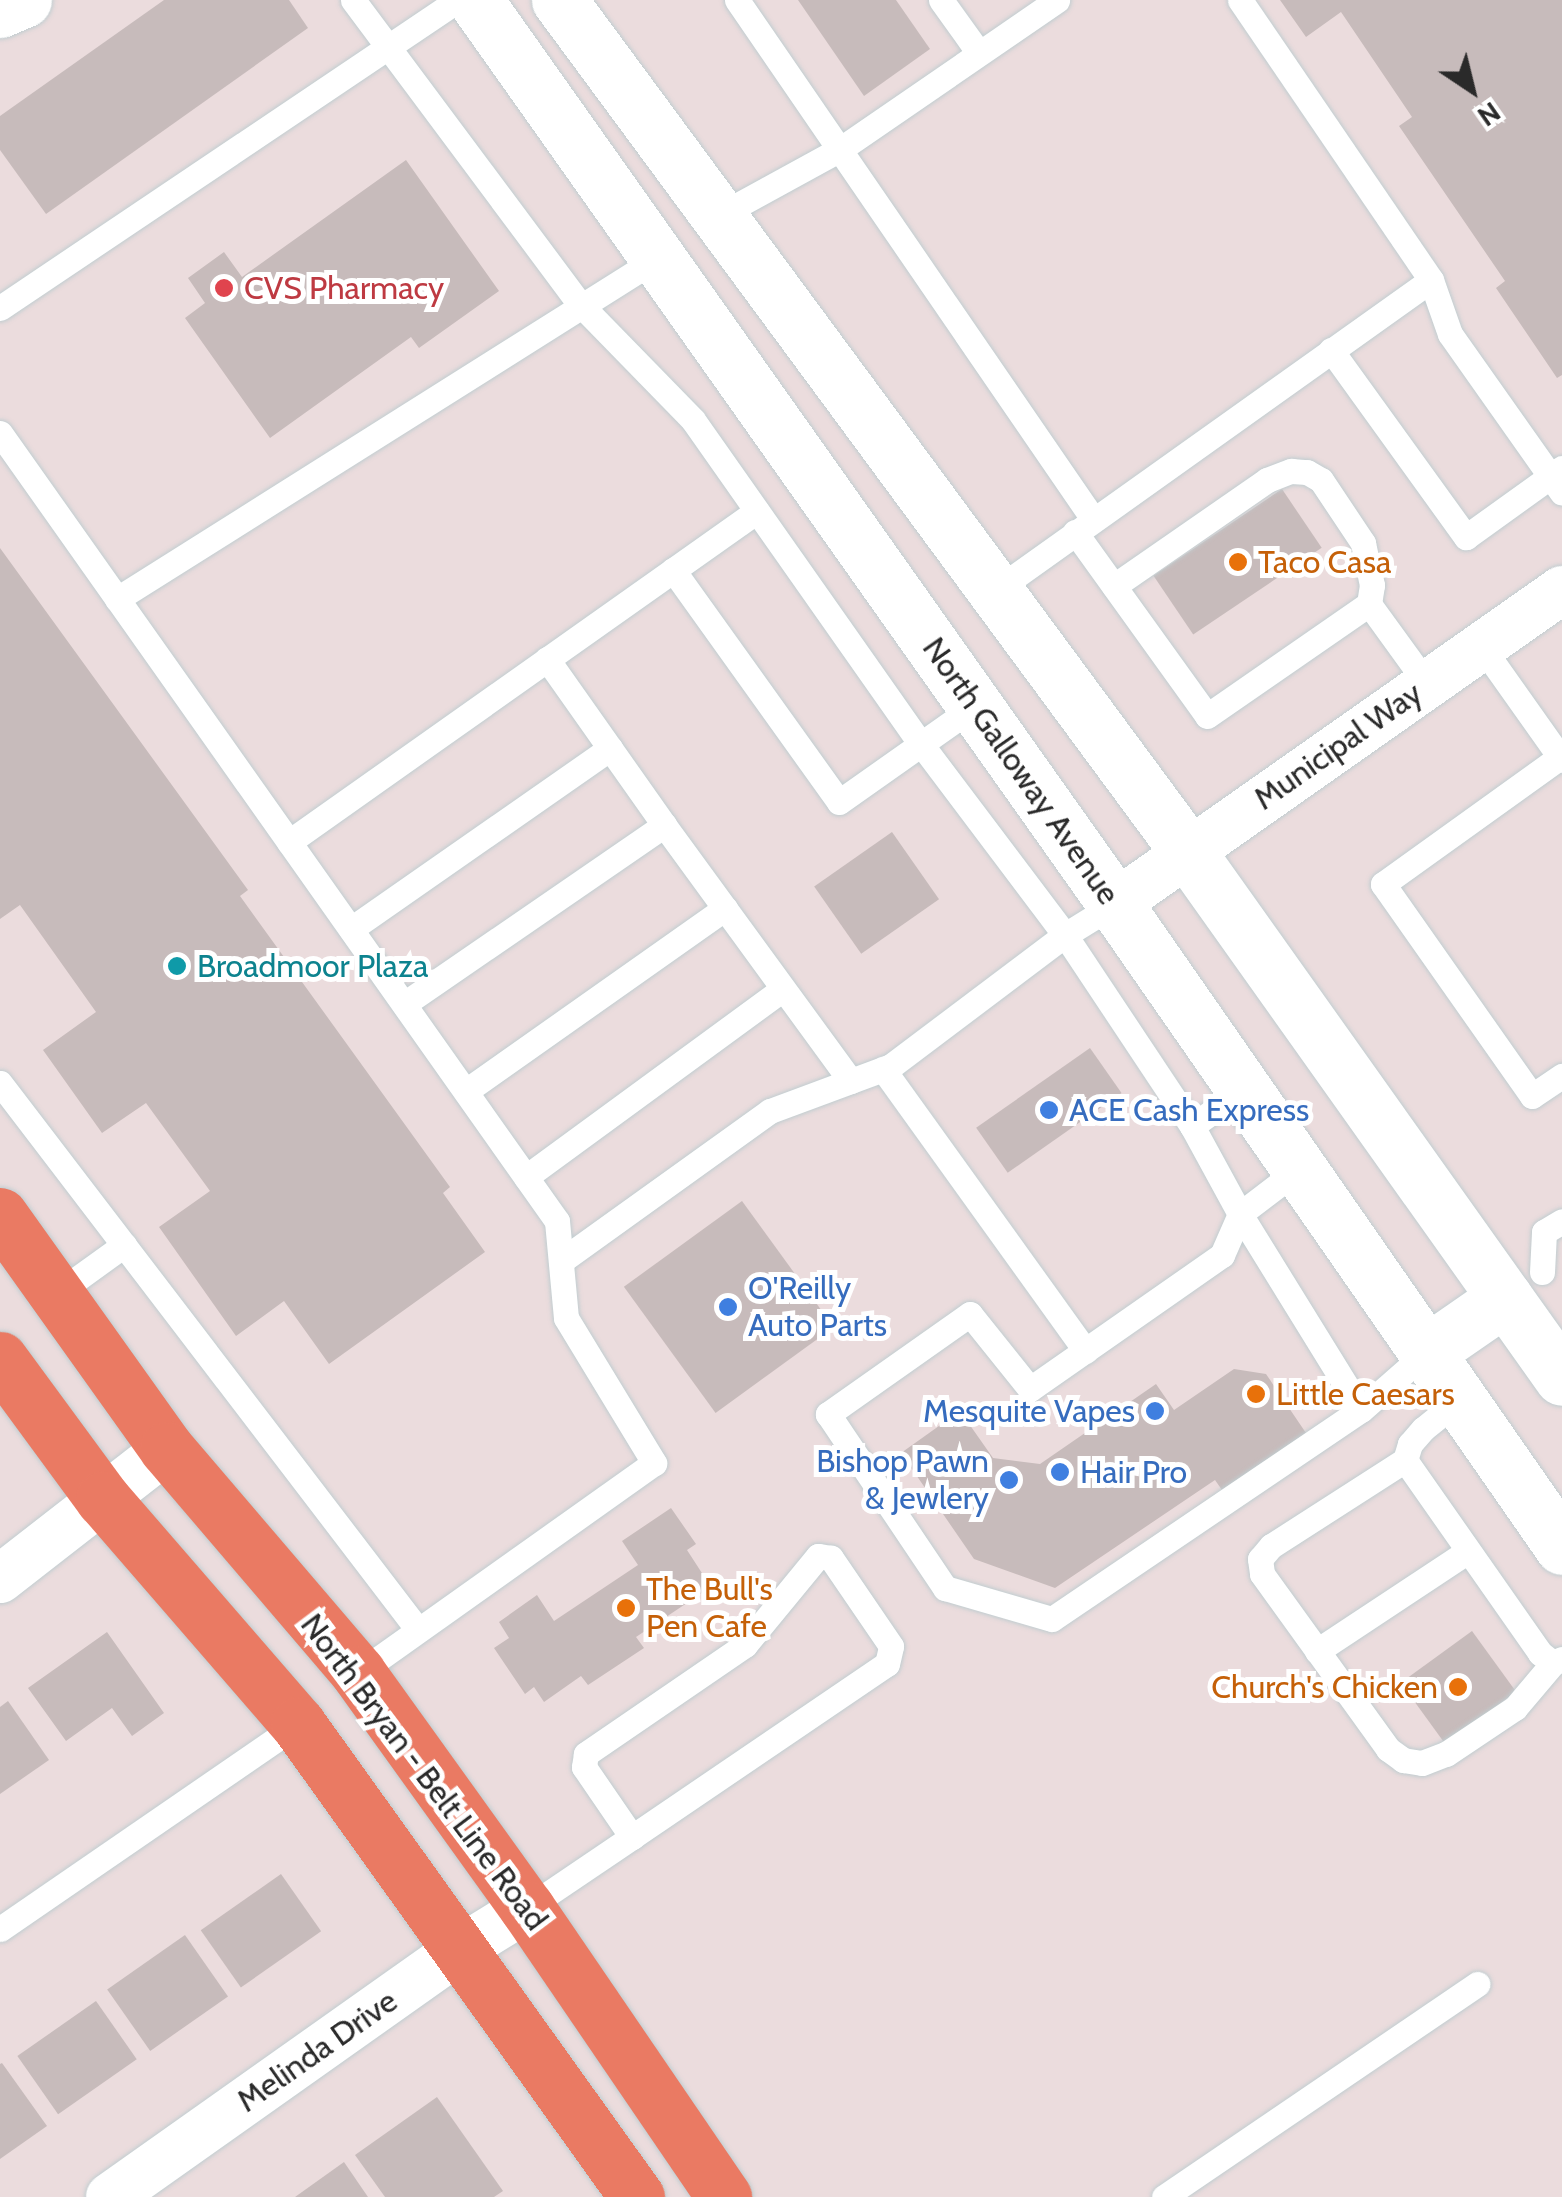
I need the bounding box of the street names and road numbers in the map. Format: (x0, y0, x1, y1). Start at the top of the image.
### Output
street label: North Galloway Avenue (914, 630, 1128, 912)
street label: Municipal Way (1247, 674, 1429, 818)
street label: North Bryan - Belt Line Road (293, 1606, 555, 1938)
street label: Melinda Drive (230, 1982, 404, 2120)

